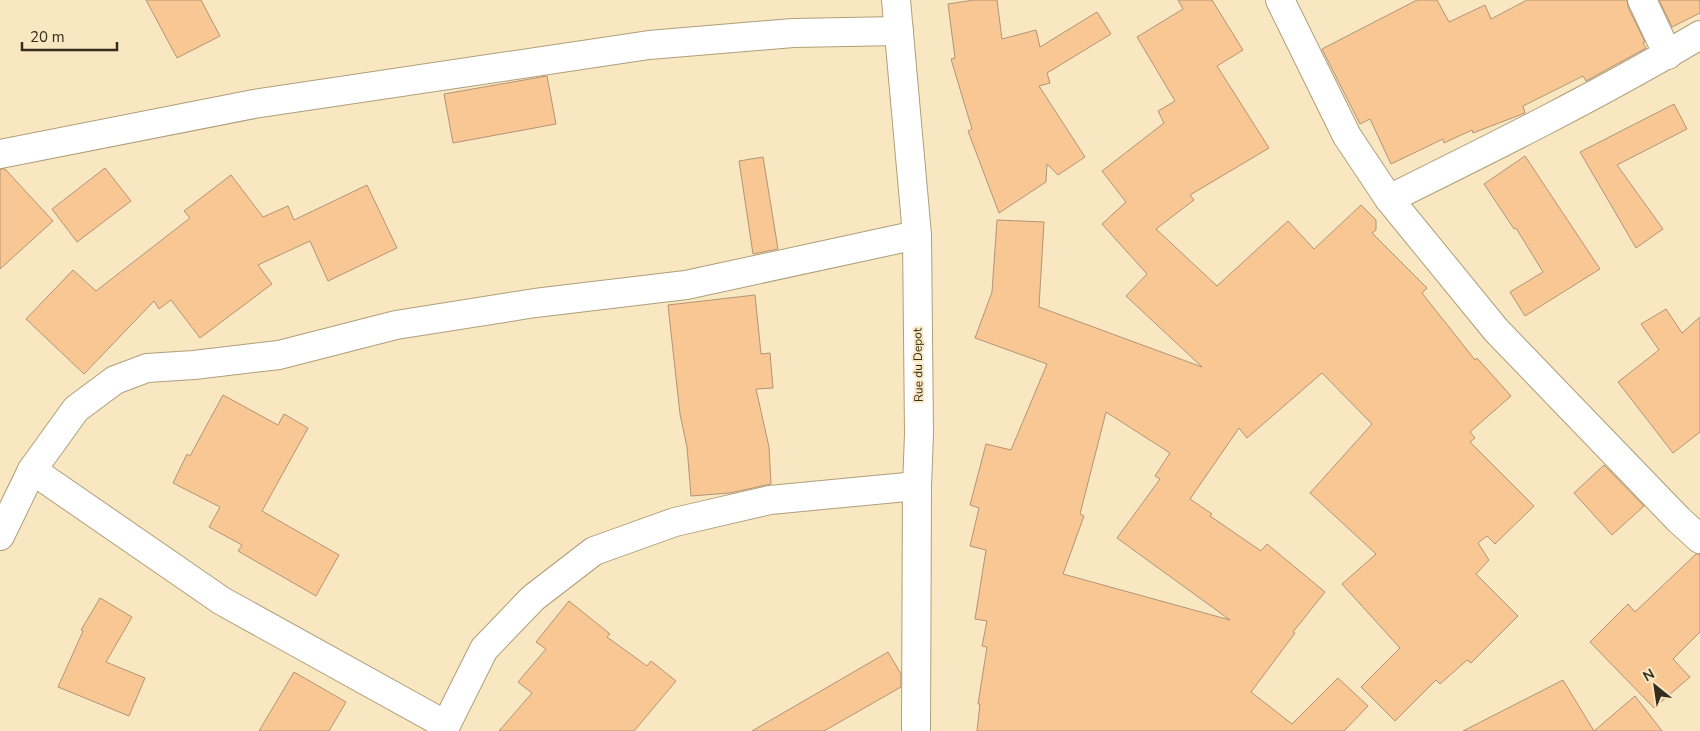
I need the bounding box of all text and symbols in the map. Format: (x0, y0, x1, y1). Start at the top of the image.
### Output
scale bar (22, 20, 118, 52)
text: 20 m (30, 27, 65, 47)
street label: Rue du Depot (909, 327, 927, 402)
north arrow (1630, 661, 1680, 711)
text: N (1639, 664, 1658, 686)

